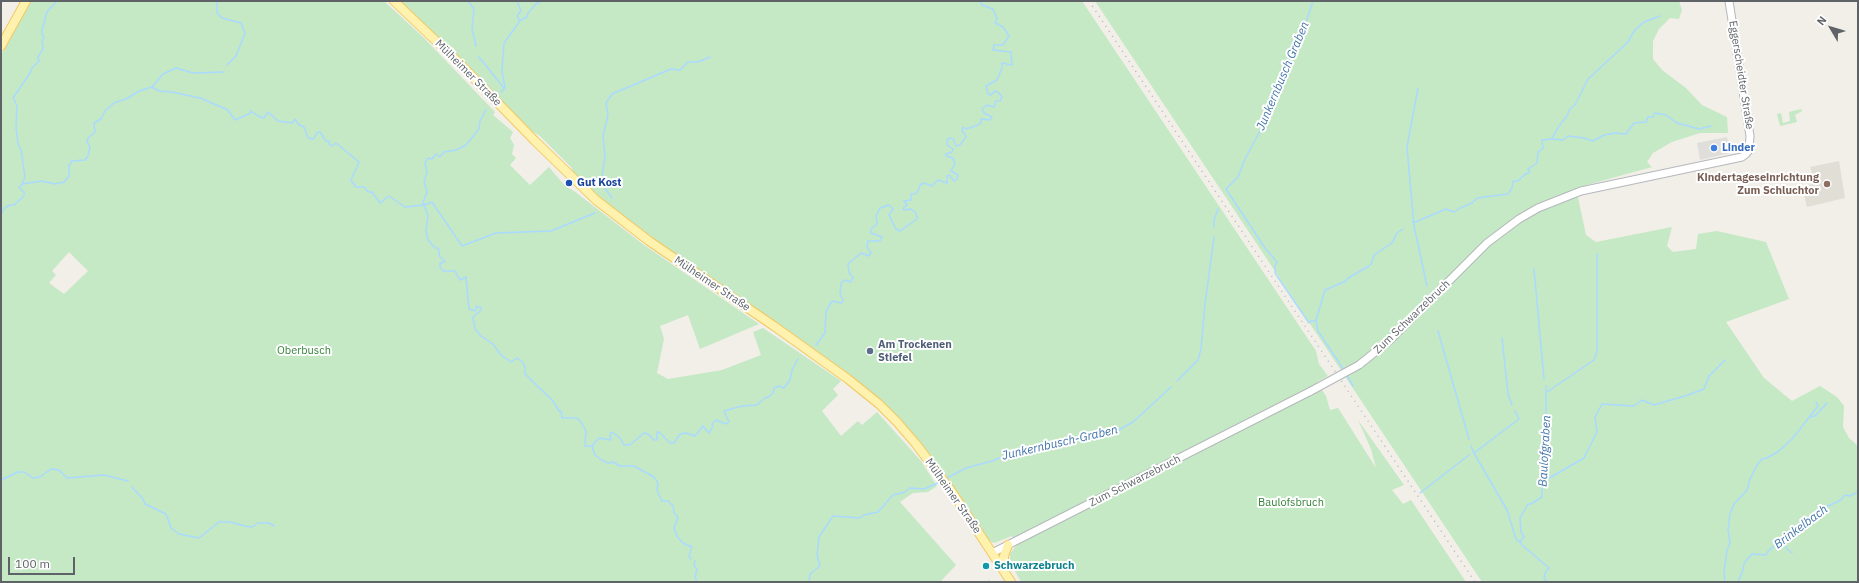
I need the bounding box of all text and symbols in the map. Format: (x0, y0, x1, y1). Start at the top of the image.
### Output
north arrow (1811, 8, 1851, 48)
text: N (1814, 13, 1830, 28)
water label: Junkernbusch Graben (1254, 20, 1312, 132)
street label: Eggerscheidter Straße (1726, 20, 1756, 130)
street label: Mülheimer Straße (432, 37, 504, 109)
place label: Linder (1722, 141, 1755, 155)
marker: Linder (1709, 143, 1719, 153)
place label: Kindertageseinrichtung Zum Schluchtor (1697, 171, 1819, 197)
place label: Gut Kost (577, 176, 622, 190)
marker: Gut Kost (564, 178, 574, 188)
marker: Kindertageseinrichtung Zum Schluchtor (1822, 179, 1832, 189)
street label: Mülheimer Straße (672, 254, 752, 314)
street label: Zum Schwarzebruch (1371, 277, 1453, 357)
place label: Am Trockenen Stiefel (878, 338, 952, 364)
park label: Oberbusch (277, 344, 331, 358)
marker: Am Trockenen Stiefel (865, 346, 875, 356)
water label: Baulofgraben (1536, 415, 1554, 487)
water label: Junkernbusch-Graben (1001, 423, 1119, 463)
street label: Zum Schwarzebruch (1087, 452, 1183, 510)
street label: Mülheimer Straße (922, 456, 984, 536)
park label: Baulofsbruch (1258, 496, 1324, 510)
water label: Brinkelbach (1771, 502, 1831, 552)
scale bar (10, 549, 77, 575)
text: 100 m (15, 556, 50, 571)
place label: Schwarzebruch (994, 559, 1075, 573)
marker: Schwarzebruch (981, 561, 991, 571)

